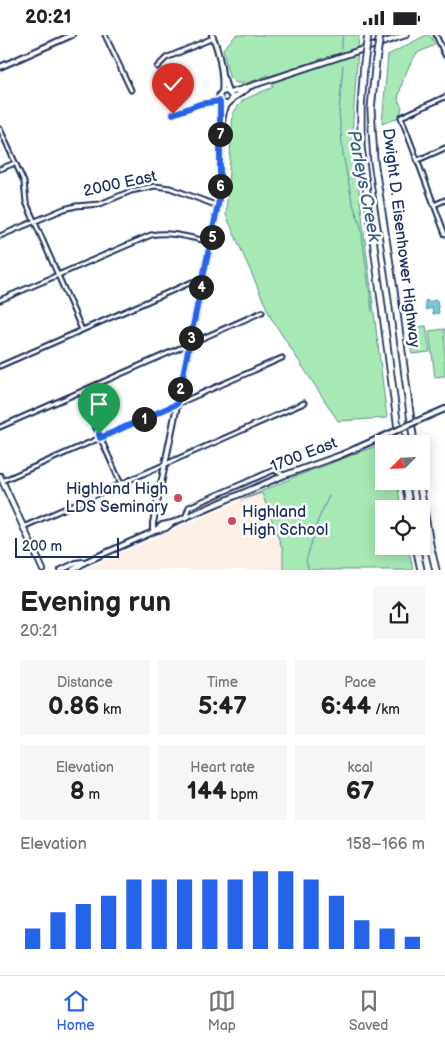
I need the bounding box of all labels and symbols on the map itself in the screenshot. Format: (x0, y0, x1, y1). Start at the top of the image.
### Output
pin (152, 63, 194, 114)
pin: 7 (208, 121, 232, 147)
street label: Dwight D. Eisenhower Highway (378, 127, 424, 349)
water label: Parleys Creek (343, 128, 385, 245)
street label: 2000 East (82, 167, 158, 201)
pin: 6 (208, 173, 232, 199)
pin: 5 (200, 225, 224, 249)
pin: 4 (188, 275, 214, 299)
pin: 3 (178, 325, 204, 351)
pin: 2 (168, 377, 192, 401)
pin (78, 383, 120, 434)
pin: 1 (132, 407, 156, 431)
street label: 1700 East (268, 434, 340, 476)
north arrow (375, 435, 430, 490)
place label: Highland High LDS Seminary (65, 480, 169, 517)
marker: Highland High LDS Seminary (172, 492, 184, 504)
place label: Highland High School (242, 503, 328, 540)
marker: Highland High School (226, 515, 238, 527)
scale bar (15, 535, 119, 558)

